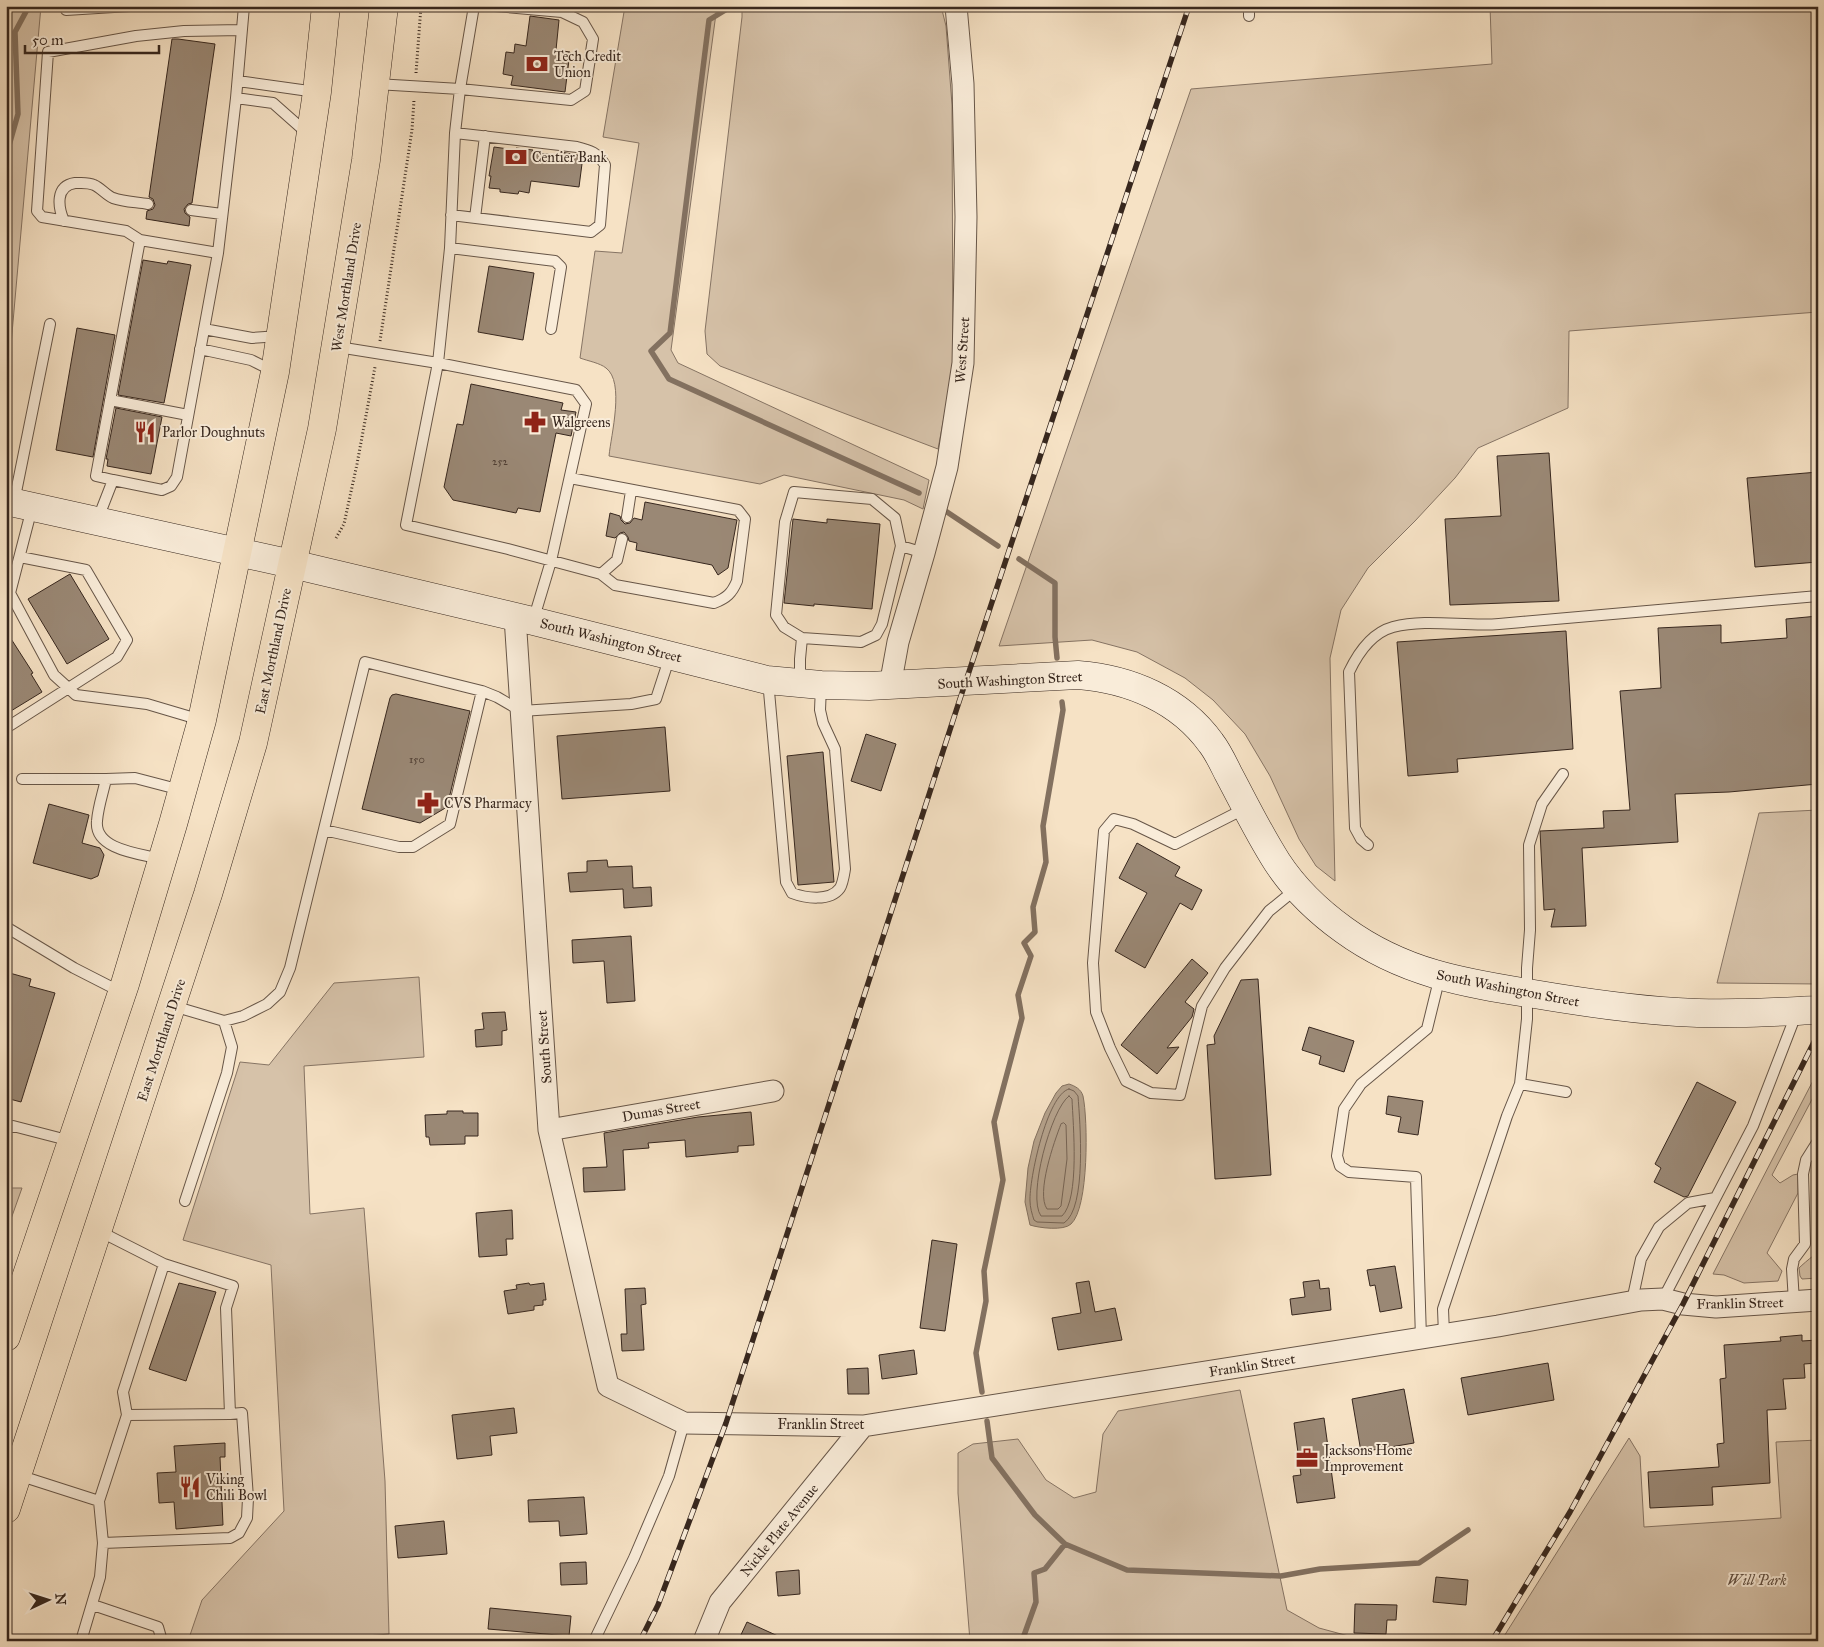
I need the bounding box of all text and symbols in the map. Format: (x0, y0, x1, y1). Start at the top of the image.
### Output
scale bar (25, 22, 159, 54)
text: 50 m (32, 31, 64, 49)
place label: Tech Credit Union (554, 48, 621, 81)
bank icon: Tech Credit Union (524, 51, 550, 77)
bank icon: Centier Bank (503, 144, 529, 170)
place label: Centier Bank (532, 149, 607, 166)
street label: West Morthland Drive (328, 221, 365, 353)
street label: West Street (952, 316, 973, 384)
pharmacy icon: Walgreens (522, 409, 548, 435)
place label: Walgreens (552, 414, 610, 431)
restaurant icon: Parlor Doughnuts (132, 419, 158, 445)
place label: Parlor Doughnuts (162, 424, 265, 441)
house number: 252 (492, 455, 509, 468)
street label: East Morthland Drive (252, 587, 295, 716)
street label: South Washington Street (538, 615, 683, 666)
street label: South Washington Street (937, 668, 1083, 693)
house number: 150 (409, 753, 425, 766)
pharmacy icon: CVS Pharmacy (415, 790, 441, 816)
place label: CVS Pharmacy (444, 795, 532, 812)
street label: South Washington Street (1435, 966, 1581, 1011)
street label: East Morthland Drive (134, 976, 189, 1104)
street label: South Street (533, 1010, 556, 1084)
street label: Dumas Street (621, 1095, 702, 1126)
street label: Franklin Street (1696, 1294, 1784, 1313)
street label: Franklin Street (1208, 1350, 1296, 1381)
street label: Franklin Street (777, 1416, 865, 1433)
place label: Jacksons Home Improvement (1322, 1442, 1412, 1475)
office icon: Jacksons Home Improvement (1294, 1445, 1320, 1471)
place label: Viking Chili Bowl (205, 1471, 267, 1504)
restaurant icon: Viking Chili Bowl (177, 1474, 203, 1500)
street label: Nickle Plate Avenue (737, 1480, 822, 1580)
park label: Will Park (1728, 1572, 1787, 1589)
north arrow (22, 1574, 72, 1624)
text: N (52, 1593, 69, 1606)

